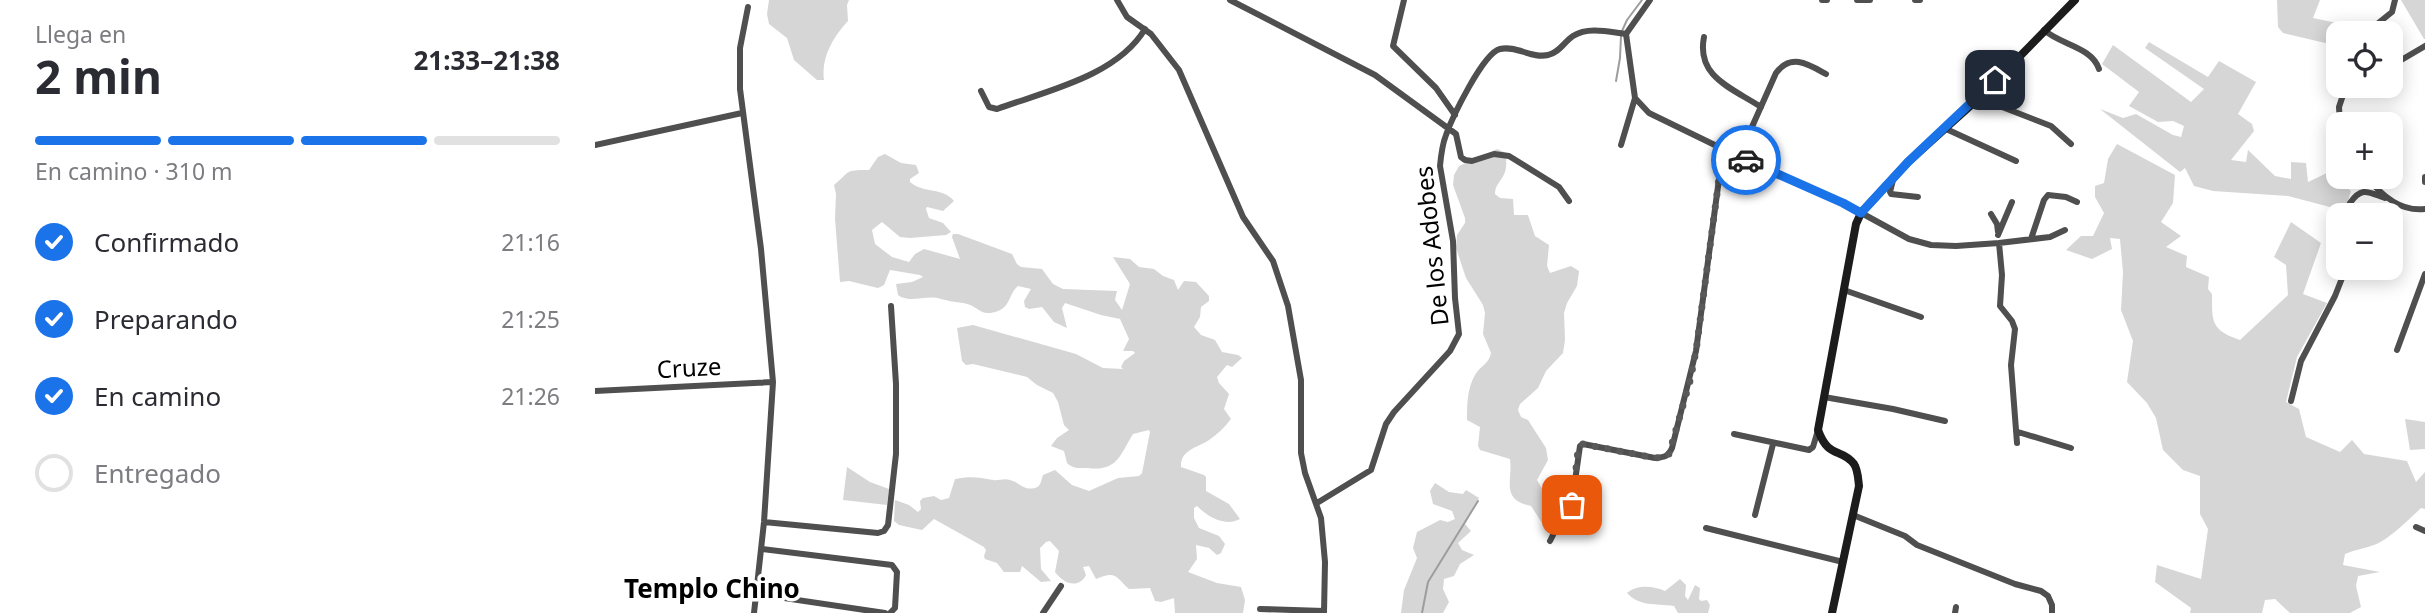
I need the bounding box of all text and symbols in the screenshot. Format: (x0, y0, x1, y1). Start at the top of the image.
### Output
text: Llega en (35, 18, 126, 50)
map controls (2326, 21, 2403, 280)
button: locate (2326, 21, 2403, 98)
text: 21:33–21:38 (413, 42, 560, 78)
text: 2 min (35, 45, 162, 107)
pin (1965, 50, 2025, 110)
icon: home (1976, 61, 2014, 99)
button: + (2326, 112, 2403, 189)
courier (1711, 125, 1781, 195)
icon: car (1727, 141, 1765, 179)
text: En camino · 310 m (35, 155, 233, 187)
street label: De los Adobes (1406, 165, 1456, 327)
button: − (2326, 203, 2403, 280)
icon: check (35, 223, 73, 261)
text: Confirmado (94, 224, 239, 260)
text: 21:16 (501, 226, 560, 258)
icon: check (35, 300, 73, 338)
text: Preparando (94, 301, 238, 337)
text: 21:25 (501, 303, 560, 335)
street label: Cruze (656, 349, 722, 385)
icon: check (35, 377, 73, 415)
text: En camino (94, 378, 221, 414)
text: 21:26 (501, 380, 560, 412)
text: Entregado (94, 455, 221, 491)
pin (1542, 475, 1602, 535)
icon: bag (1553, 486, 1591, 524)
district label: Templo Chino (624, 570, 800, 606)

